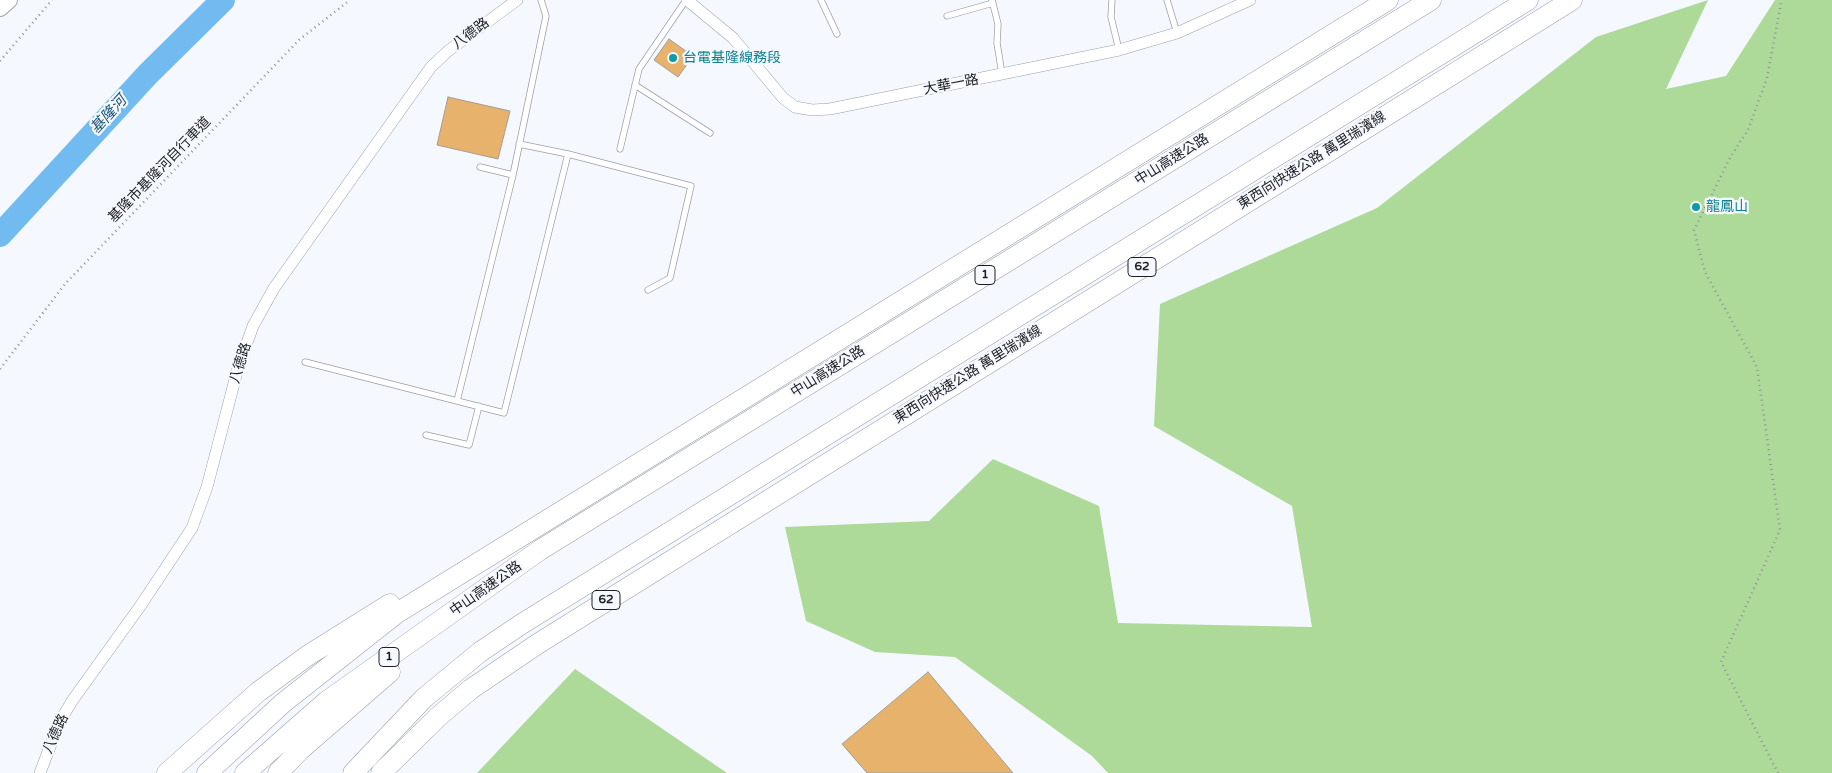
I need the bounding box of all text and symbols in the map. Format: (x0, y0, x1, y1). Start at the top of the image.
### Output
street label: 八德路 (449, 15, 493, 53)
place label: 台電基隆線務段 (683, 50, 781, 66)
marker: 台電基隆線務段 (667, 52, 679, 64)
street label: 大華一路 (922, 71, 980, 99)
water label: 基隆河 (87, 92, 131, 138)
street label: 東西向快速公路 萬里瑞濱線 (1235, 108, 1389, 214)
street label: 基隆市基隆河自行車道 (105, 114, 215, 226)
street label: 中山高速公路 (1132, 131, 1212, 189)
place label: 龍鳳山 (1706, 199, 1748, 215)
marker: 龍鳳山 (1690, 201, 1702, 213)
road number: 62 (1128, 258, 1156, 276)
road number: 1 (975, 266, 995, 284)
street label: 東西向快速公路 萬里瑞濱線 (891, 322, 1045, 428)
street label: 八德路 (227, 340, 255, 386)
street label: 中山高速公路 (788, 343, 868, 401)
street label: 中山高速公路 (447, 558, 525, 620)
road number: 62 (592, 590, 620, 610)
road number: 1 (379, 648, 399, 666)
street label: 八德路 (40, 711, 72, 757)

